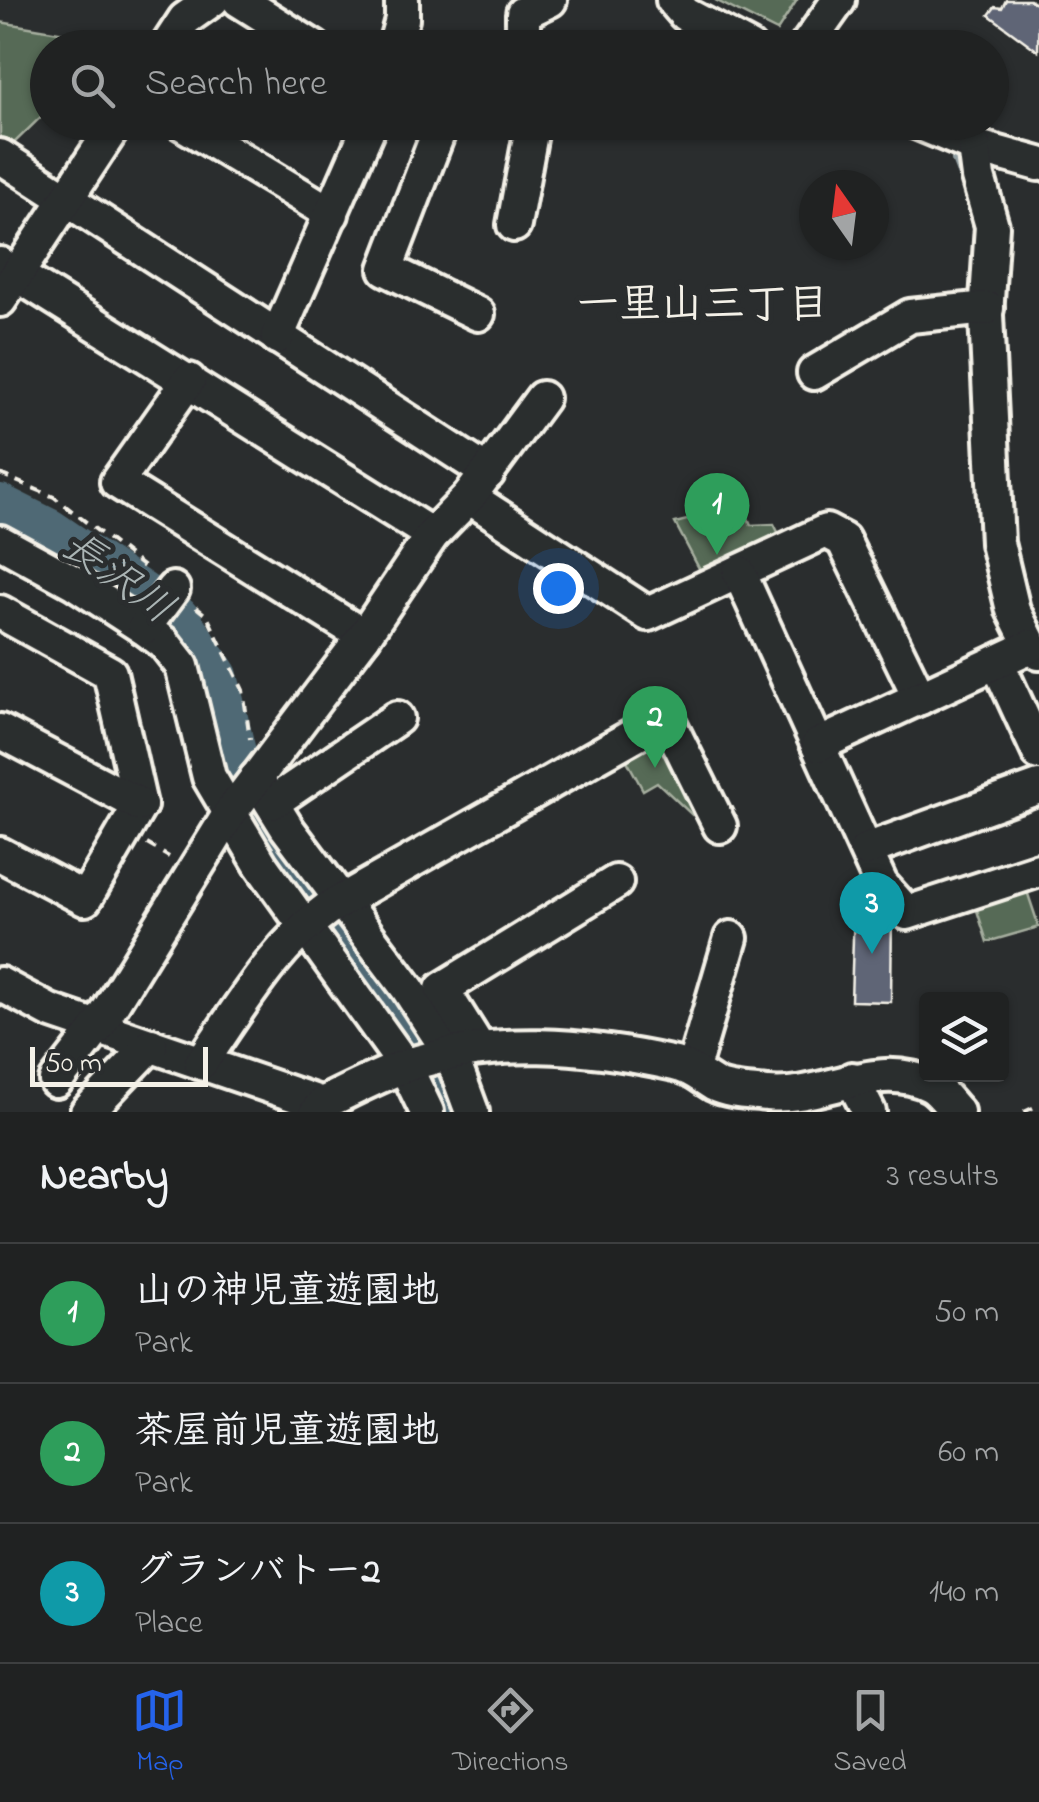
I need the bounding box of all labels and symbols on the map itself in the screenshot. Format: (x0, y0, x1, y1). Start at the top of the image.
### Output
north arrow (799, 170, 889, 260)
district label: 一里山三丁目 (577, 276, 829, 337)
pin: 1 (684, 472, 750, 555)
water label: 長沢川 (48, 517, 186, 641)
your location (533, 563, 584, 614)
pin: 2 (622, 686, 688, 768)
pin: 3 (840, 872, 904, 954)
scale bar (30, 1042, 208, 1086)

